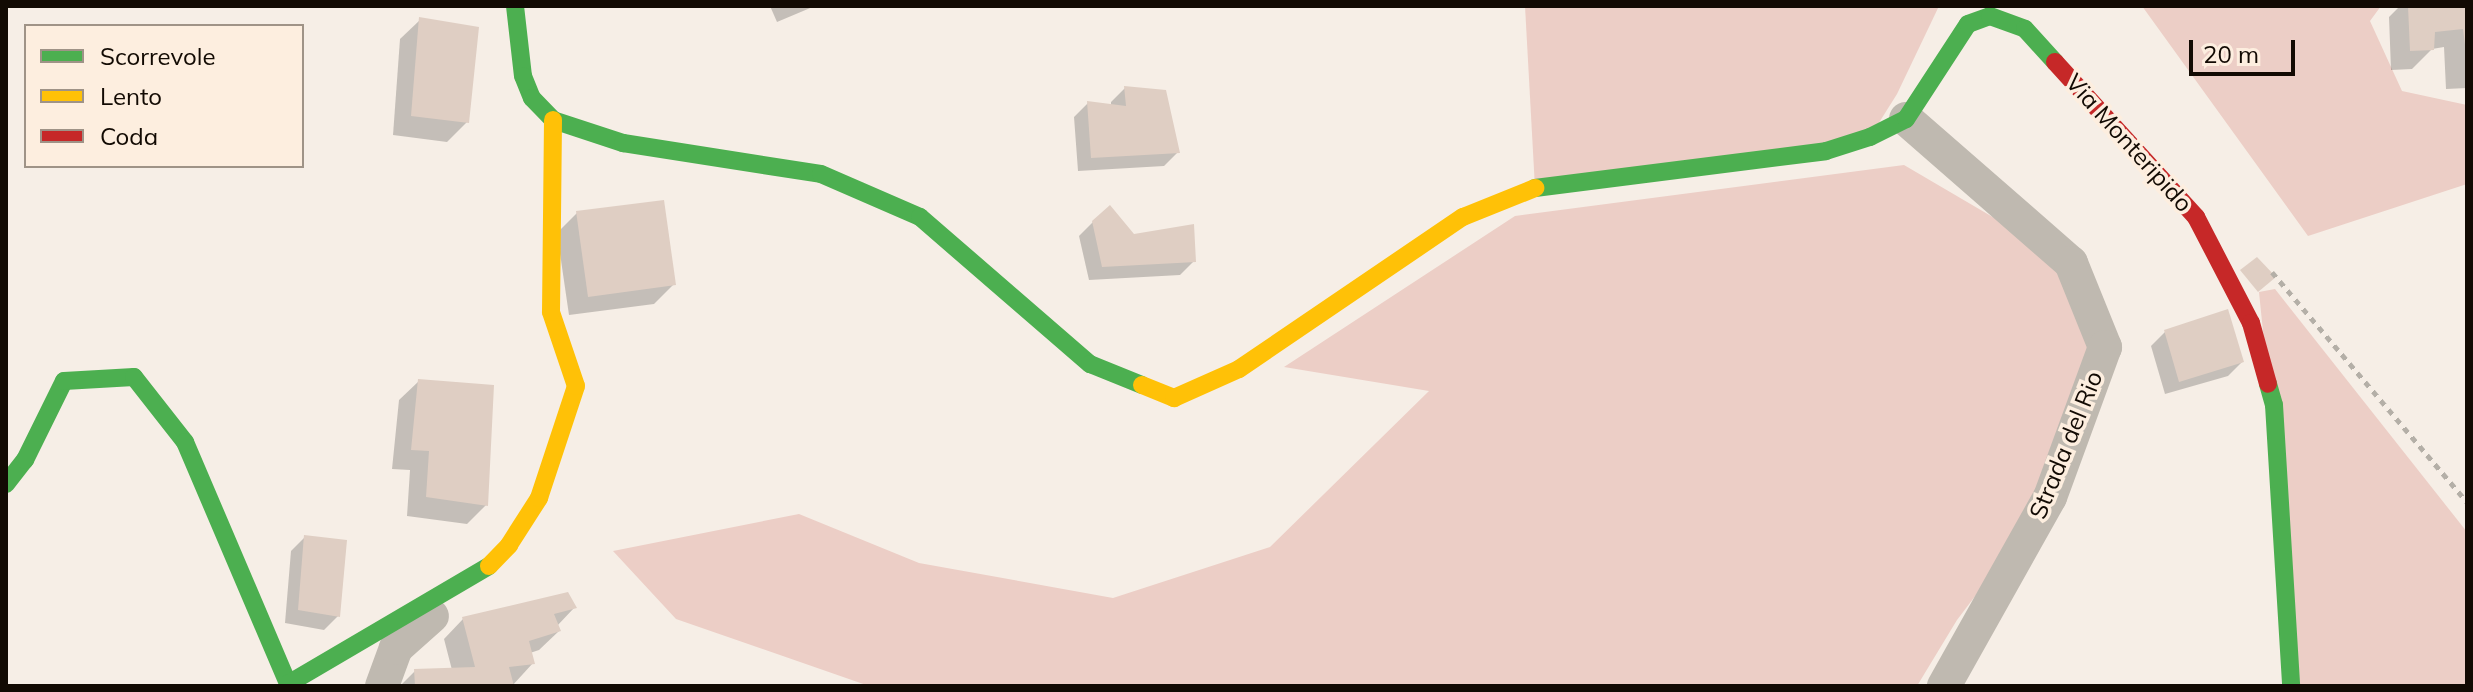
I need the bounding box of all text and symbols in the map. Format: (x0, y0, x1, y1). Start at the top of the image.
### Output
legend (24, 24, 304, 168)
scale bar (2193, 24, 2299, 74)
text: 20 m (2203, 39, 2259, 69)
text: Scorrevole (100, 41, 216, 71)
street label: Via Monteripido (2060, 68, 2198, 218)
text: Lento (100, 81, 162, 111)
text: Coda (100, 121, 158, 151)
street label: Strada del Rio (2023, 367, 2109, 523)

